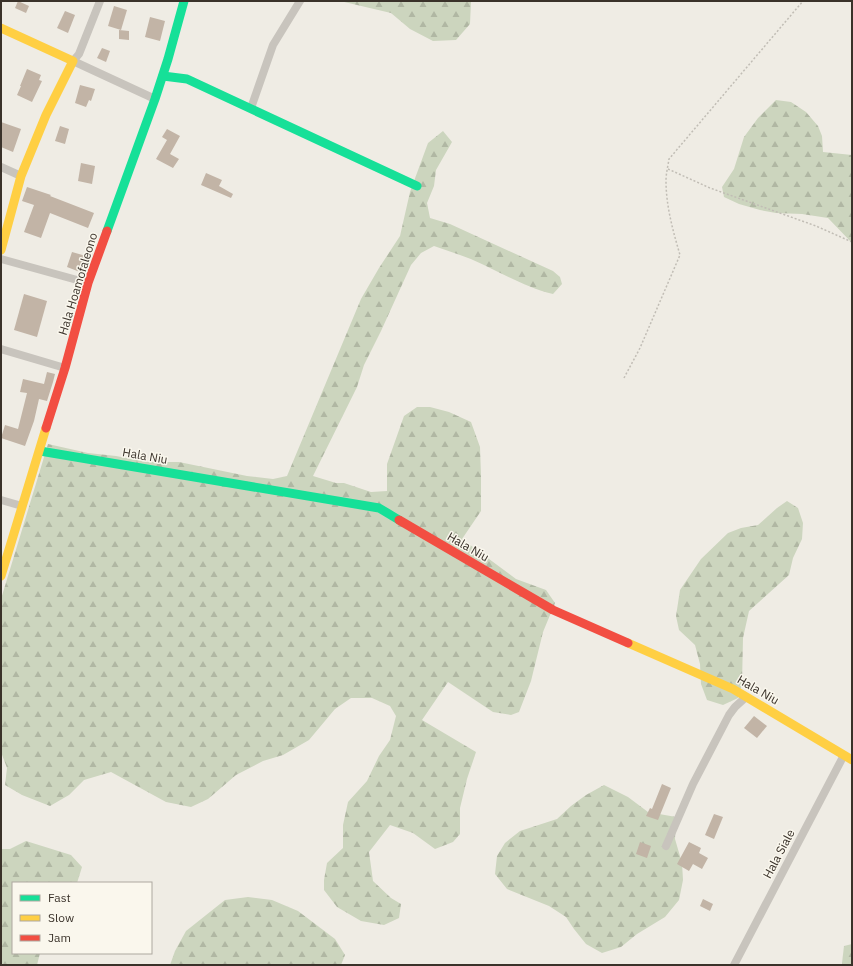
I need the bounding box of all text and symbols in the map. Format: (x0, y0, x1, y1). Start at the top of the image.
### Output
street label: Hala Hoamofaleono (55, 230, 100, 337)
street label: Hala Niu (121, 444, 169, 467)
street label: Hala Niu (445, 529, 492, 564)
street label: Hala Niu (735, 672, 782, 707)
street label: Hala Siale (759, 826, 798, 881)
legend (12, 882, 152, 954)
text: Fast (48, 890, 71, 905)
text: Slow (48, 910, 74, 925)
text: Jam (48, 930, 71, 945)

